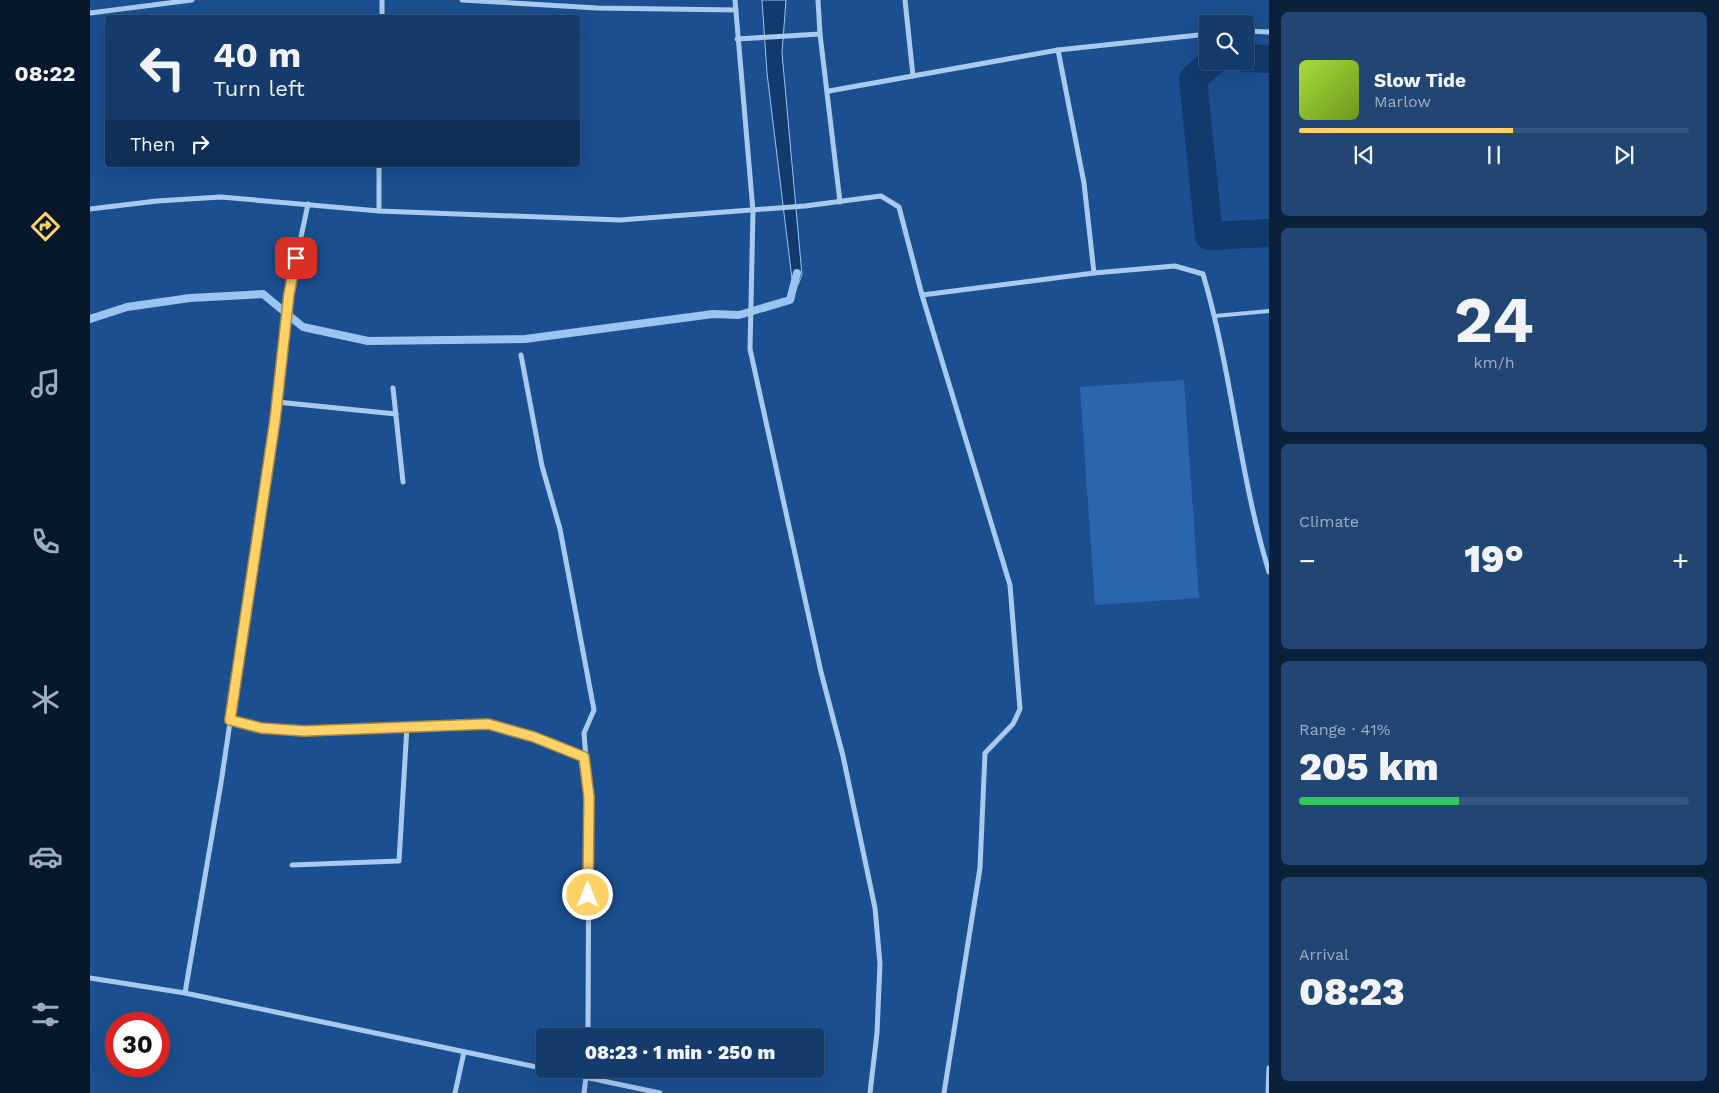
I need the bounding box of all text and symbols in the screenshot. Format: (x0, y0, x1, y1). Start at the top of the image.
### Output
map controls (1199, 15, 1254, 70)
button: search (1199, 15, 1254, 70)
text: 40 m (213, 34, 301, 76)
icon: left (130, 35, 195, 100)
text: 08:22 (15, 61, 75, 86)
text: Slow Tide (1374, 69, 1466, 92)
text: Turn left (213, 76, 305, 101)
text: Marlow (1374, 92, 1431, 111)
icon: right (186, 130, 214, 158)
text: Then (130, 133, 176, 156)
icon: previous (1350, 141, 1378, 169)
icon: pause (1480, 141, 1508, 169)
icon: next (1610, 141, 1638, 169)
icon: directions (28, 209, 63, 244)
pin (275, 237, 317, 279)
icon: arrive (282, 244, 310, 272)
text: 24 (1454, 282, 1534, 358)
text: km/h (1473, 353, 1515, 372)
icon: music (28, 366, 63, 401)
text: Climate (1299, 512, 1359, 531)
icon: phone (28, 524, 63, 559)
text: 19° (1464, 537, 1524, 581)
text: − (1299, 544, 1316, 577)
text: + (1672, 544, 1689, 577)
icon: climate (28, 682, 63, 717)
text: Range · 41% (1299, 720, 1390, 739)
text: 205 km (1299, 745, 1439, 789)
icon: car (28, 839, 63, 874)
position arrow (561, 868, 613, 920)
text: Arrival (1299, 945, 1349, 964)
text: 08:23 (1299, 970, 1405, 1014)
icon: filters (28, 997, 63, 1032)
speed limit sign: 30 (105, 1012, 170, 1077)
text: 08:23 · 1 min · 250 m (585, 1041, 775, 1064)

